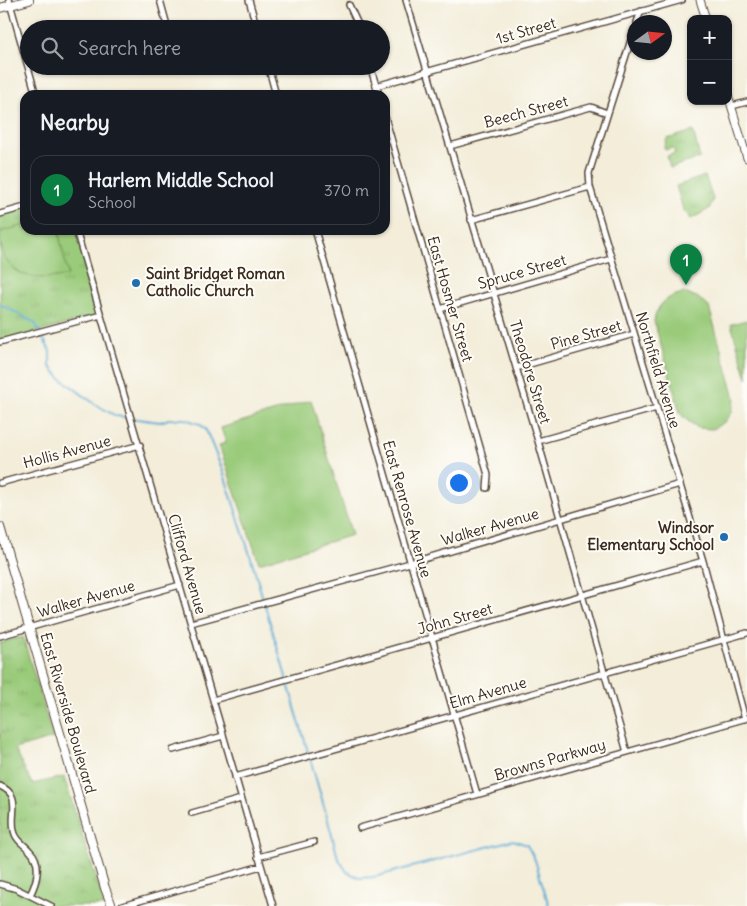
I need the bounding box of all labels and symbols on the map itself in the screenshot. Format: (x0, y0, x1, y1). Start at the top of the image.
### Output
street label: 1st Street (494, 13, 558, 48)
north arrow (627, 15, 672, 60)
street label: Beech Street (482, 91, 570, 132)
street label: East Hosmer Street (423, 234, 477, 364)
pin: 1 (670, 244, 702, 285)
street label: Spruce Street (476, 250, 568, 293)
place label: Saint Bridget Roman Catholic Church (146, 264, 285, 300)
marker: Saint Bridget Roman Catholic Church (130, 277, 142, 289)
street label: Northfield Avenue (632, 309, 685, 430)
street label: Pine Street (548, 315, 623, 354)
street label: Theodore Street (506, 318, 555, 426)
street label: Hollis Avenue (21, 431, 113, 472)
street label: East Renrose Avenue (379, 438, 436, 580)
your location (446, 470, 472, 496)
street label: Walker Avenue (439, 504, 541, 550)
street label: Clifford Avenue (164, 512, 211, 616)
place label: Windsor Elementary School (587, 518, 715, 555)
marker: Windsor Elementary School (718, 531, 730, 543)
street label: Walker Avenue (35, 576, 137, 622)
street label: John Street (415, 599, 494, 638)
street label: East Riverside Boulevard (36, 630, 101, 796)
street label: Elm Avenue (447, 672, 529, 713)
street label: Browns Parkway (492, 735, 608, 784)

